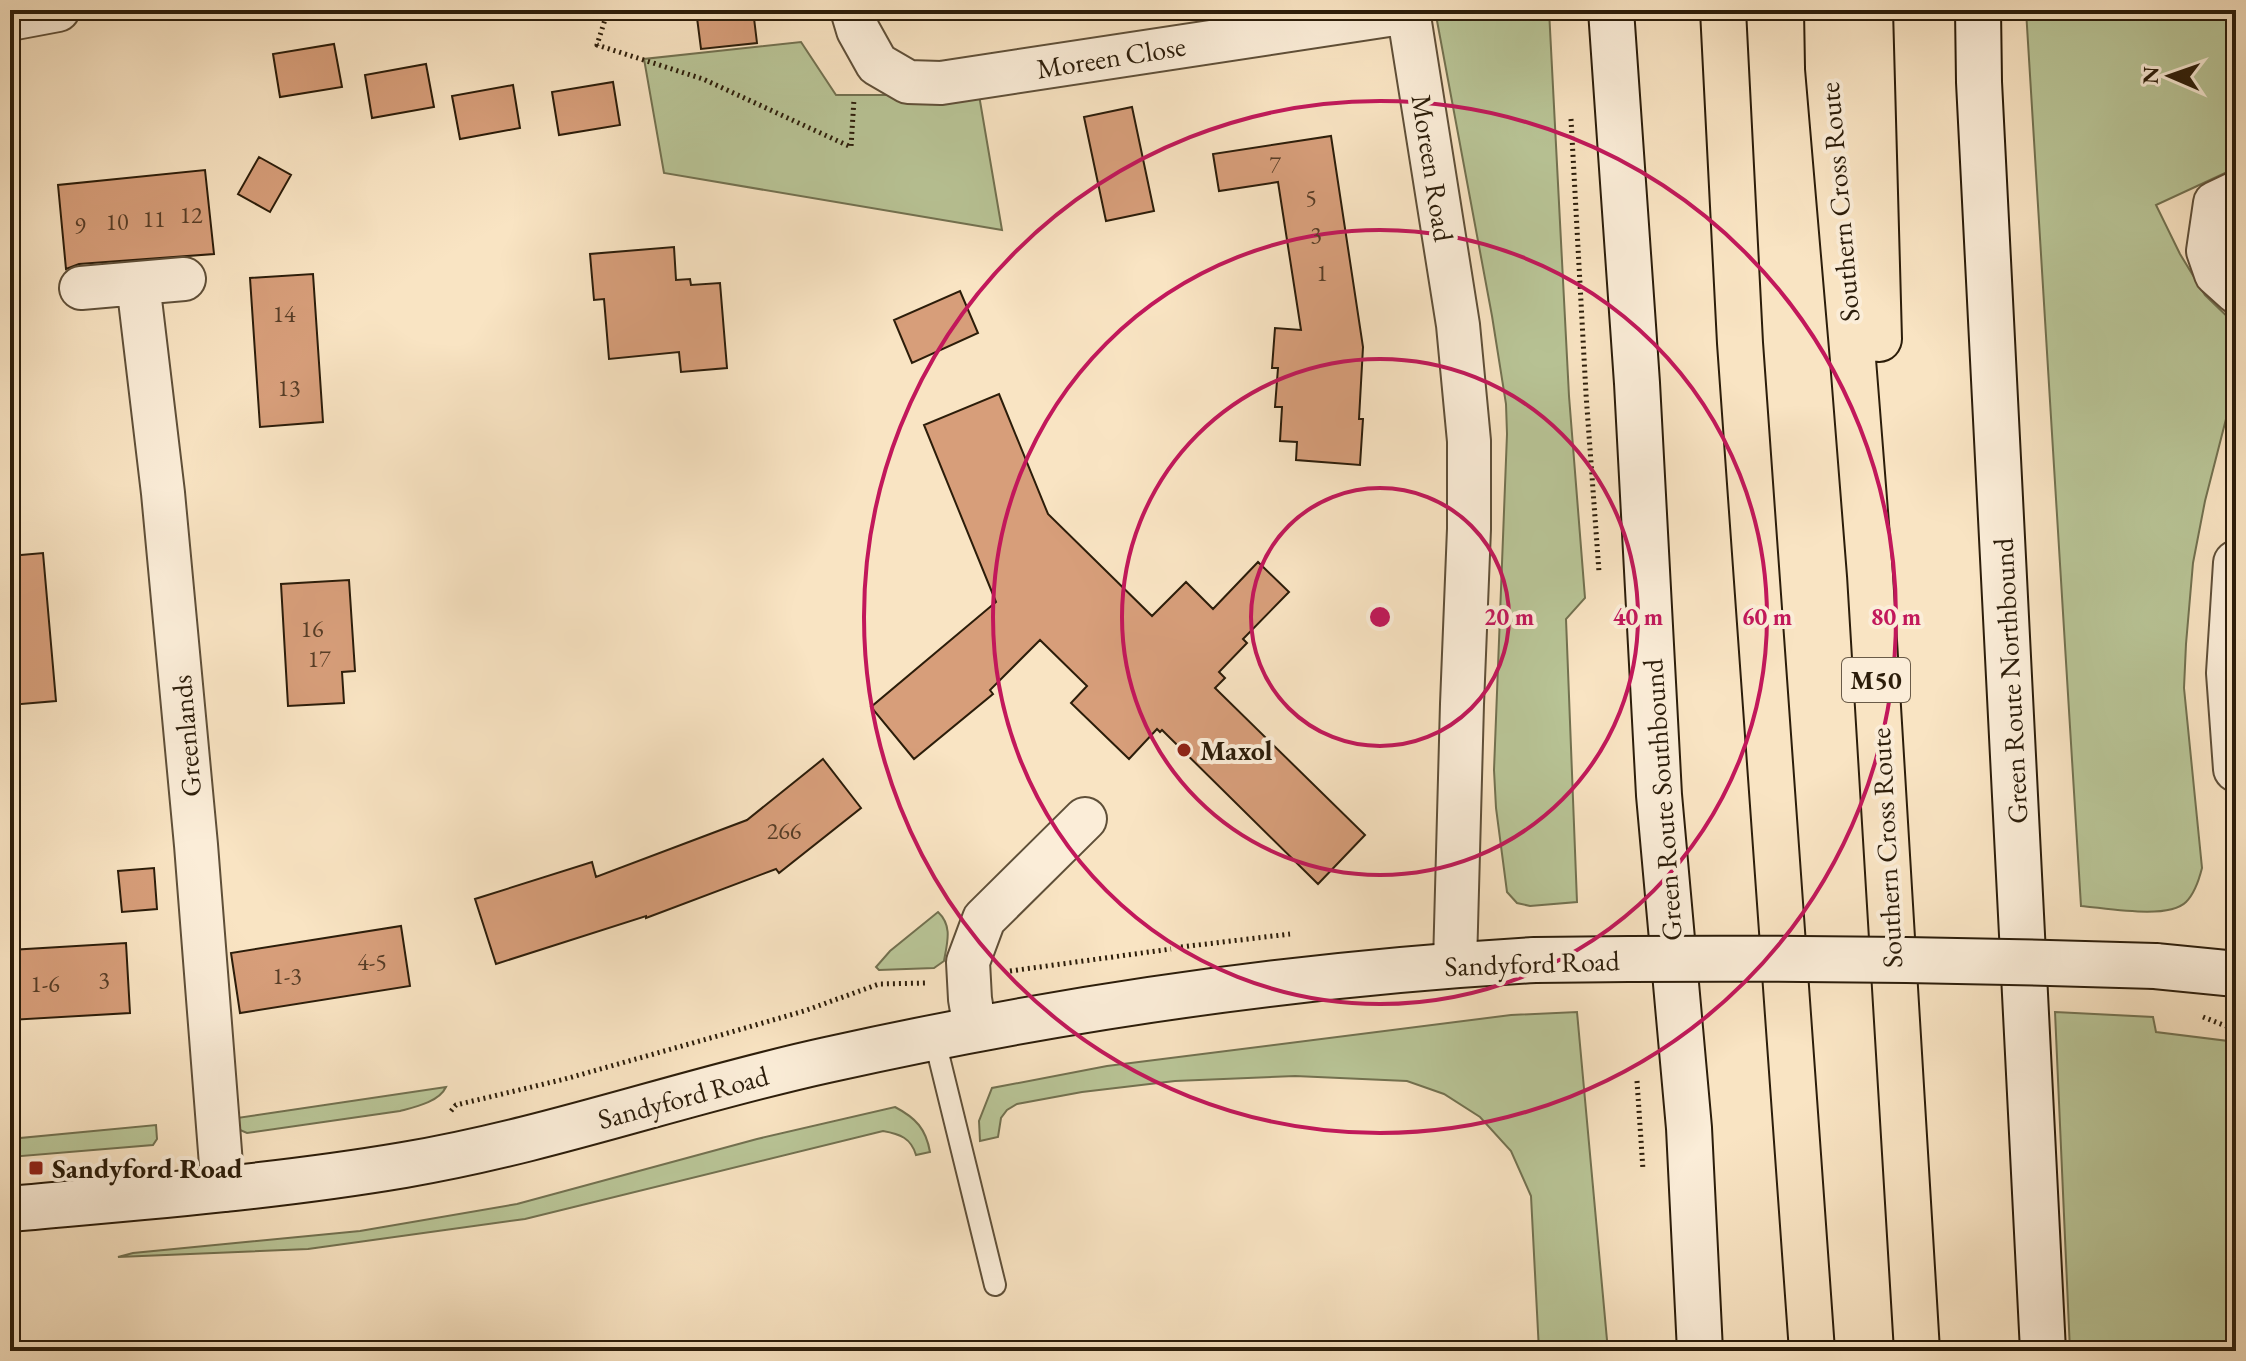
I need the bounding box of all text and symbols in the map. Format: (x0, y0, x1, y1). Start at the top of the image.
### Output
street label: Moreen Close (1034, 27, 1188, 87)
north arrow (2130, 36, 2210, 116)
text: N (2136, 66, 2165, 85)
street label: Southern Cross Route (1811, 81, 1867, 323)
street label: Moreen Road (1404, 92, 1463, 245)
house number: 7 (1269, 149, 1281, 180)
house number: 5 (1305, 182, 1317, 213)
house number: 12 (179, 199, 203, 230)
house number: 11 (142, 203, 166, 234)
house number: 10 (105, 206, 129, 237)
house number: 9 (74, 210, 86, 241)
house number: 3 (1310, 219, 1322, 250)
house number: 1 (1316, 257, 1328, 288)
house number: 14 (272, 298, 296, 329)
house number: 13 (277, 372, 301, 403)
street label: Green Route Northbound (1984, 536, 2035, 825)
text: 20 m (1484, 601, 1534, 632)
text: 40 m (1613, 601, 1663, 632)
text: 60 m (1742, 601, 1792, 632)
text: 80 m (1871, 601, 1921, 632)
centre of rings (1366, 603, 1394, 631)
house number: 16 (300, 613, 324, 644)
house number: 17 (307, 643, 331, 674)
street label: Green Route Southbound (1634, 657, 1690, 942)
road number: M50 (1842, 658, 1910, 702)
street label: Greenlands (163, 674, 209, 798)
street label: Southern Cross Route (1862, 727, 1910, 969)
place label: Maxol (1200, 732, 1272, 768)
marker: Maxol (1175, 741, 1193, 759)
house number: 266 (767, 815, 801, 846)
street label: Sandyford Road (1444, 942, 1621, 984)
house number: 4-5 (357, 946, 387, 977)
house number: 1-3 (272, 960, 302, 991)
house number: 3 (98, 964, 110, 995)
house number: 1-6 (30, 968, 60, 999)
street label: Sandyford Road (594, 1057, 773, 1137)
place label: Sandyford Road (52, 1150, 243, 1186)
marker: Sandyford Road (27, 1159, 45, 1177)

